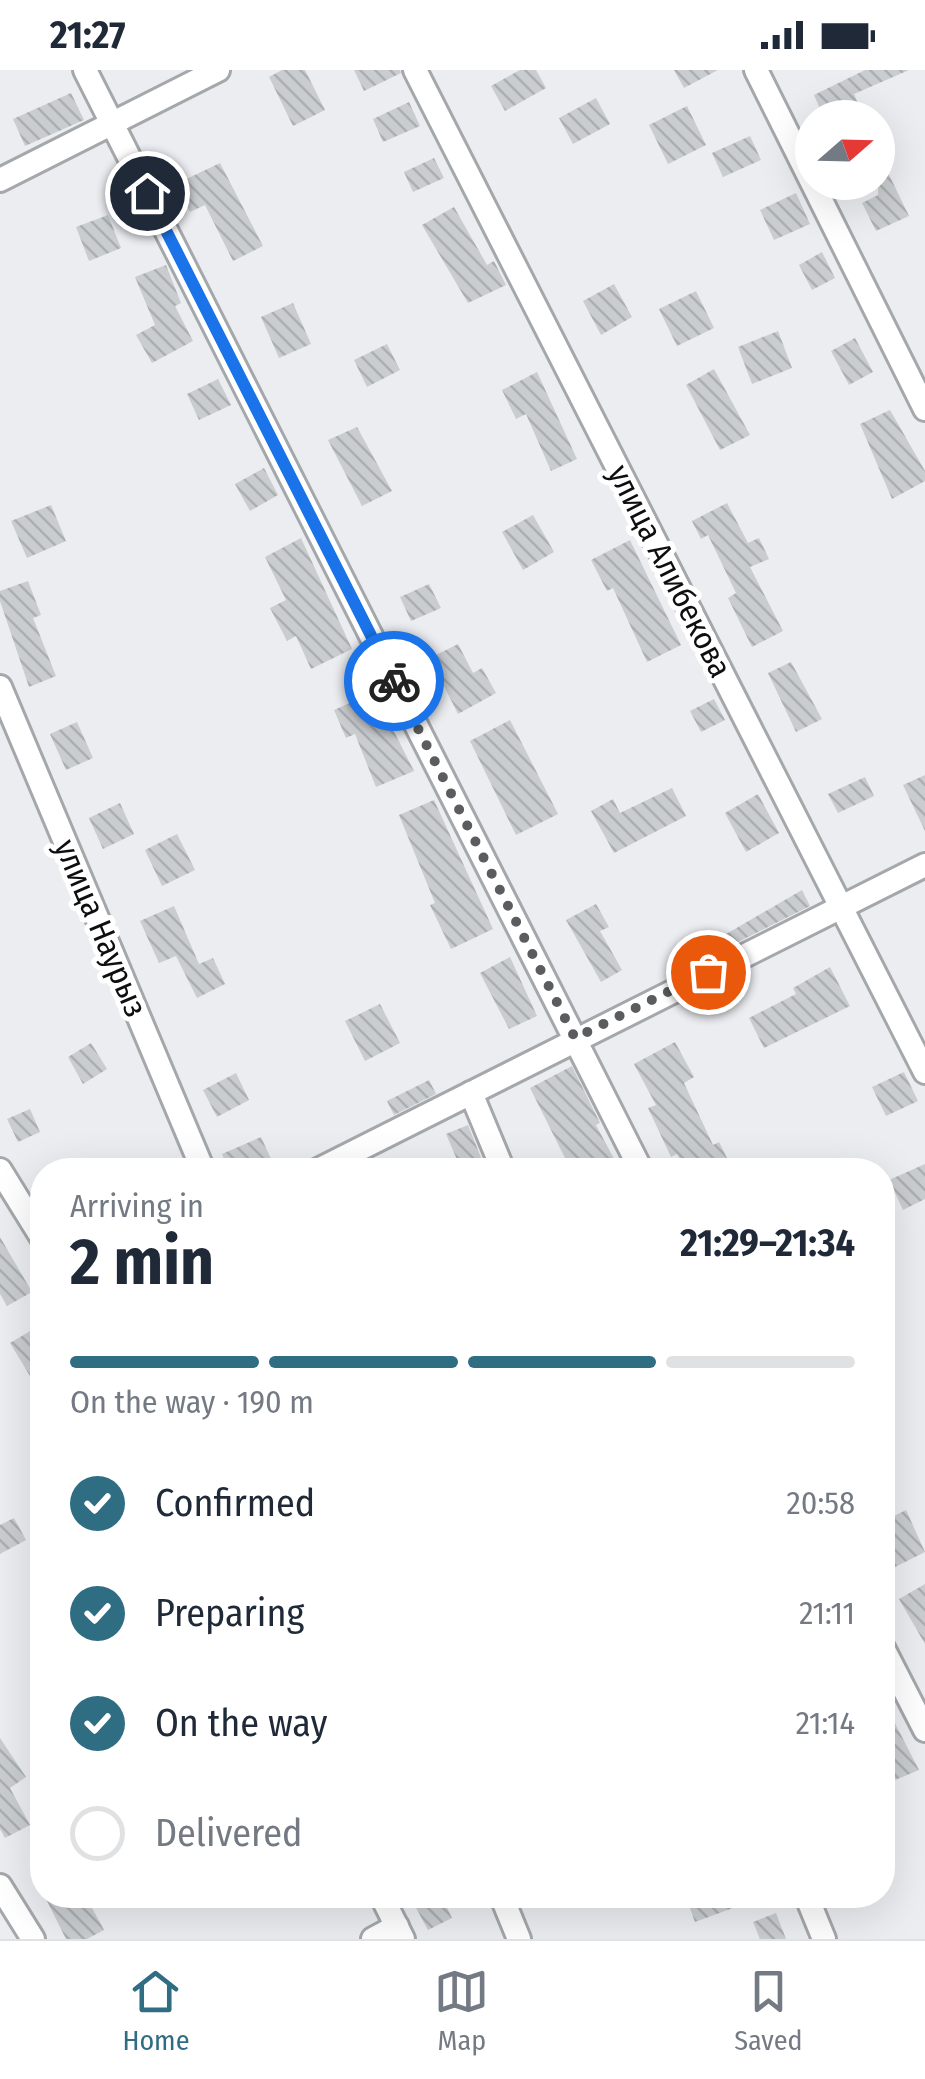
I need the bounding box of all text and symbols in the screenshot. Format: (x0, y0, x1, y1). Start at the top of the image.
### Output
text: 21:27 (50, 12, 125, 58)
north arrow (795, 100, 895, 200)
map controls (795, 100, 895, 200)
pin (105, 151, 190, 236)
icon: home (120, 166, 175, 221)
street label: улица Алибекова (600, 458, 740, 684)
courier (344, 631, 444, 731)
icon: bike (367, 654, 422, 709)
street label: улица Наурыз (47, 834, 155, 1022)
pin (666, 930, 751, 1015)
icon: bag (681, 945, 736, 1000)
text: Arriving in (70, 1187, 204, 1225)
text: 21:29–21:34 (680, 1220, 855, 1266)
text: 2 min (70, 1223, 214, 1301)
text: On the way · 190 m (70, 1383, 314, 1421)
icon: check (70, 1476, 125, 1531)
text: Confirmed (155, 1480, 315, 1526)
text: 20:58 (787, 1484, 855, 1522)
icon: check (70, 1586, 125, 1641)
text: Preparing (155, 1590, 304, 1636)
text: 21:11 (799, 1594, 855, 1632)
icon: check (70, 1696, 125, 1751)
text: On the way (155, 1700, 327, 1746)
text: 21:14 (796, 1704, 855, 1742)
text: Delivered (155, 1810, 302, 1856)
tab: Home (122, 1964, 189, 2057)
tab: Map (434, 1964, 489, 2057)
tab: Saved (734, 1964, 803, 2057)

